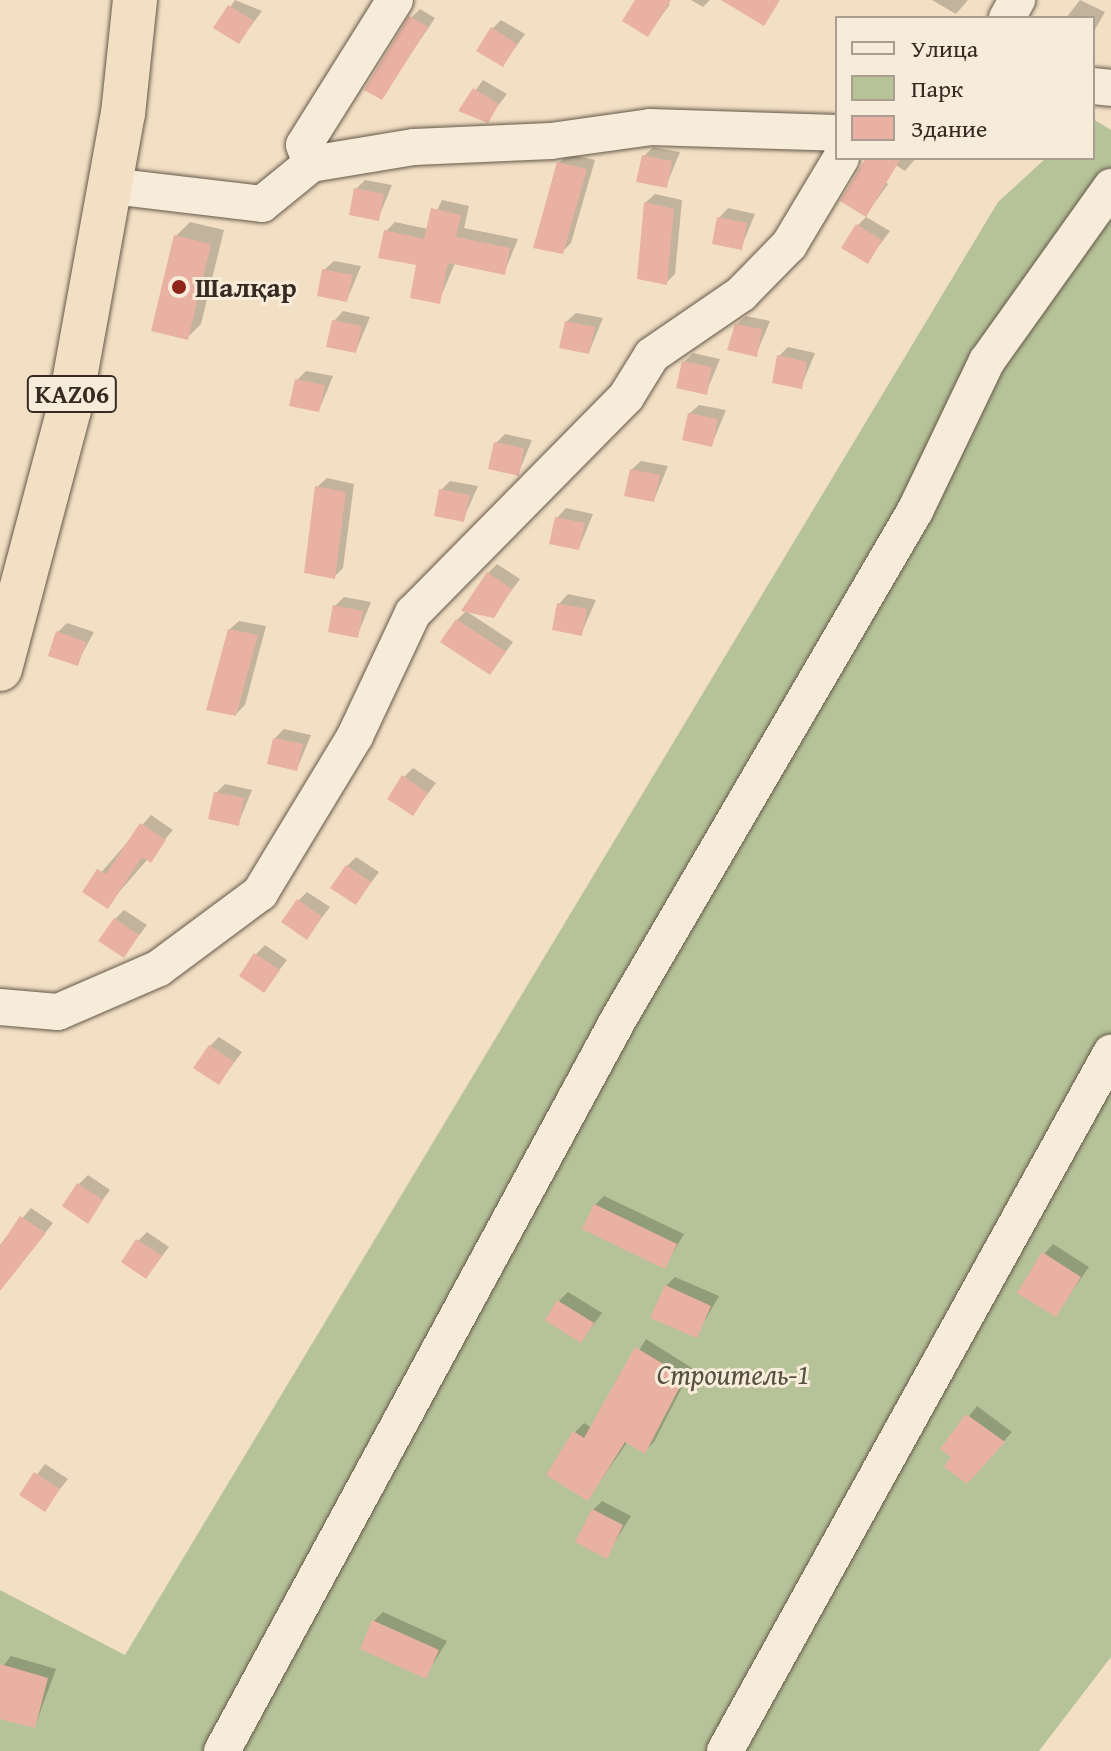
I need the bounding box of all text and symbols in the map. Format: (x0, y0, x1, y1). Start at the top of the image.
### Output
legend (835, 16, 1095, 160)
text: Улица (911, 31, 978, 66)
text: Парк (911, 71, 963, 106)
text: Здание (911, 111, 987, 146)
place label: Шалқар (195, 270, 297, 304)
marker: Шалқар (170, 278, 188, 296)
road number: KАZ06 (26, 372, 118, 416)
park label: Строитель-1 (657, 1357, 809, 1391)

